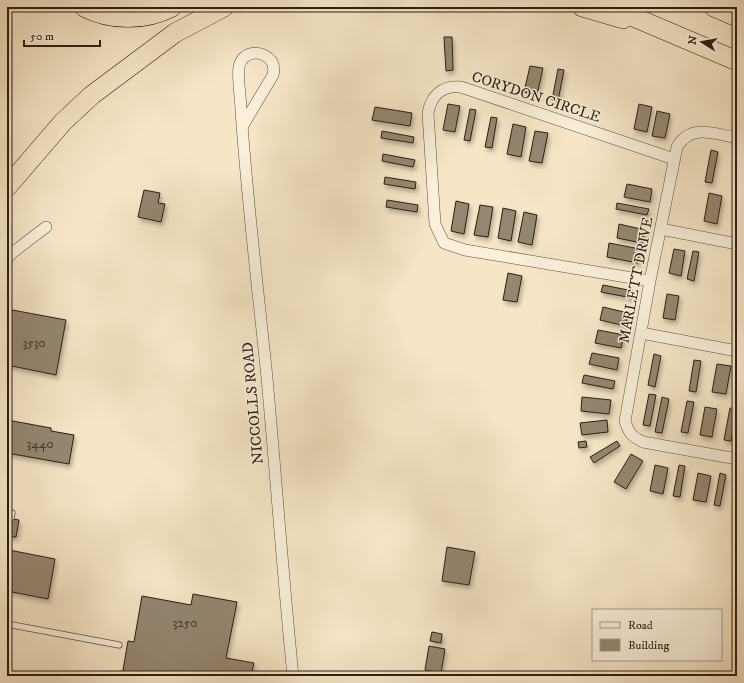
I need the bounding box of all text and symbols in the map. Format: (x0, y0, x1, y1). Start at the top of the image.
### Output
scale bar (24, 22, 100, 48)
north arrow (682, 22, 722, 62)
text: 50 m (30, 29, 54, 44)
text: N (685, 35, 701, 46)
street label: CORYDON CIRCLE (469, 67, 603, 127)
street label: MARLETT DRIVE (614, 215, 658, 345)
house number: 3530 (22, 335, 46, 351)
street label: NICCOLLS ROAD (238, 341, 268, 465)
house number: 3440 (27, 436, 53, 452)
legend (592, 609, 722, 661)
house number: 3250 (173, 615, 197, 631)
text: Road (628, 618, 653, 633)
text: Building (628, 638, 669, 653)

